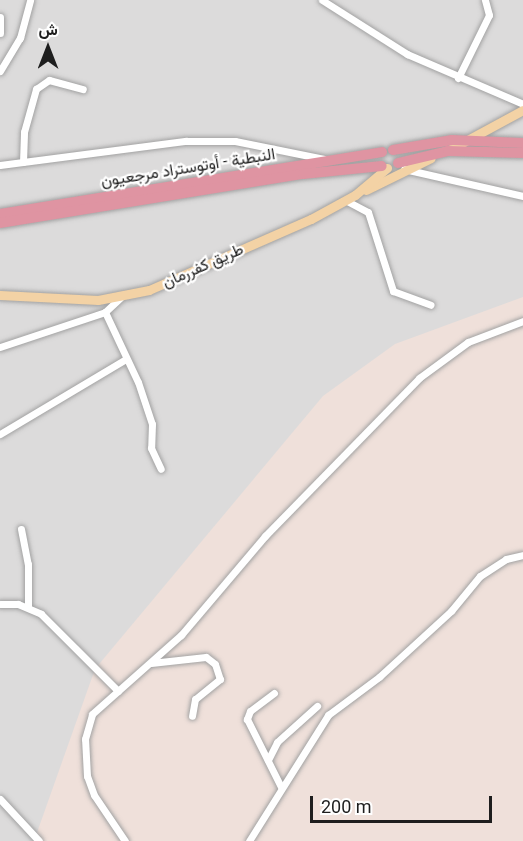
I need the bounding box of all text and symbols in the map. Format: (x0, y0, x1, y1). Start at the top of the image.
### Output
north arrow (18, 18, 78, 78)
text: ش (38, 20, 58, 39)
street label: النبطية - أوتوستراد مرجعيون (100, 145, 276, 191)
street label: طريق كفررمان (160, 240, 246, 292)
scale bar (313, 784, 494, 822)
text: 200 m (321, 796, 372, 817)

